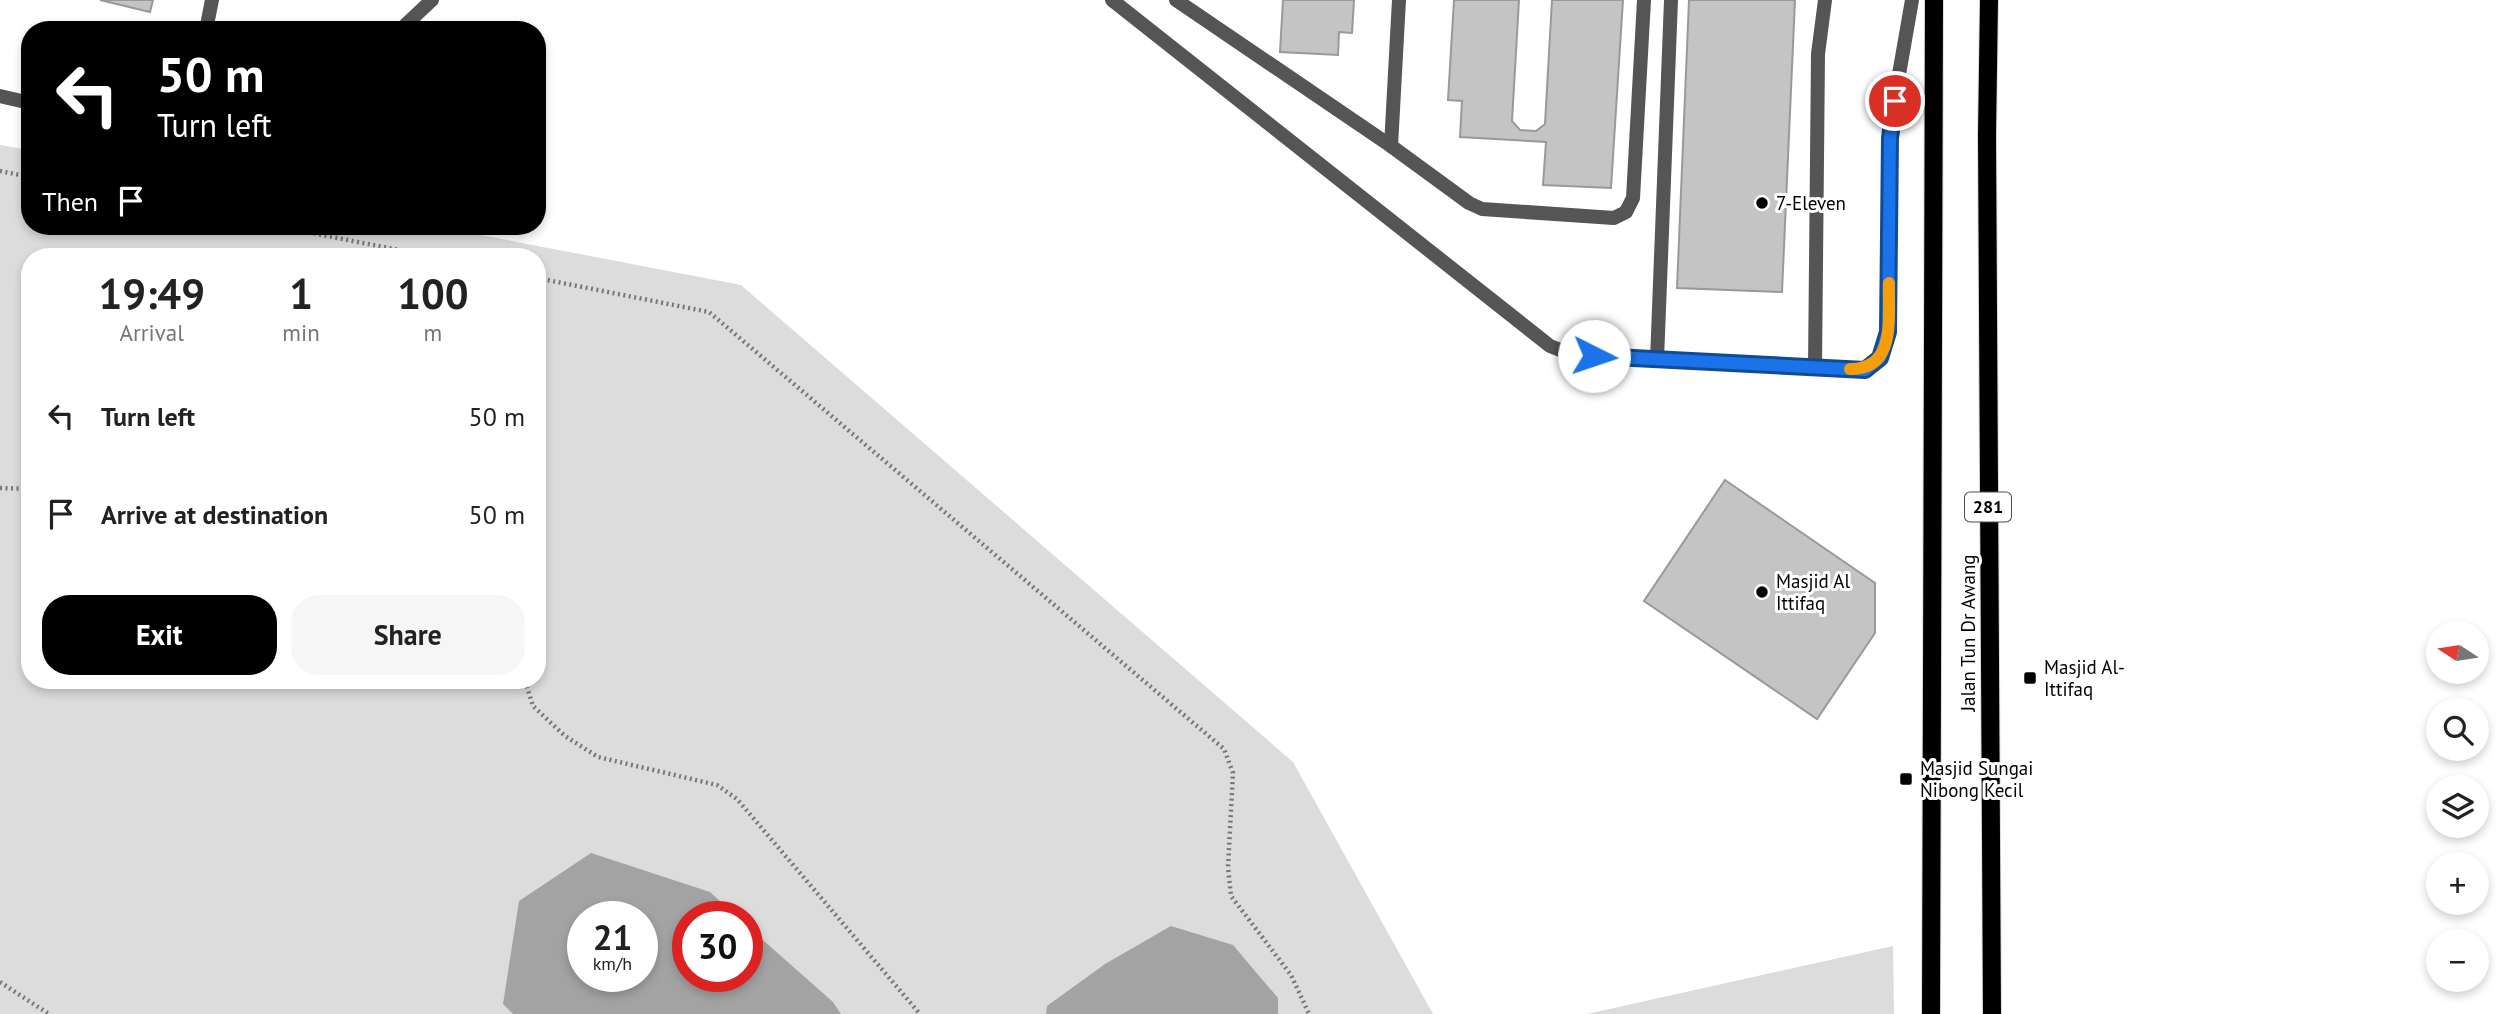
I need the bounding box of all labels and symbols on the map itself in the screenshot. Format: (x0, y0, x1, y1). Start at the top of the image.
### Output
pin (1865, 71, 1925, 131)
place label: 7-Eleven (1776, 191, 1846, 215)
marker: 7-Eleven (1754, 195, 1770, 211)
position arrow (1557, 319, 1631, 393)
road number: 281 (1965, 492, 2011, 522)
street label: Jalan Tun Dr Awang (1956, 554, 1980, 713)
place label: Masjid Al Ittifaq (1776, 569, 1850, 615)
marker: Masjid Al Ittifaq (1754, 584, 1770, 600)
north arrow (2426, 621, 2488, 684)
place label: Masjid Al- Ittifaq (2044, 655, 2125, 701)
marker: Masjid Al- Ittifaq (2022, 670, 2038, 686)
place label: Masjid Sungai Nibong Kecil (1920, 756, 2033, 802)
marker: Masjid Sungai Nibong Kecil (1898, 771, 1914, 787)
speed limit sign: 30 (672, 901, 763, 992)

